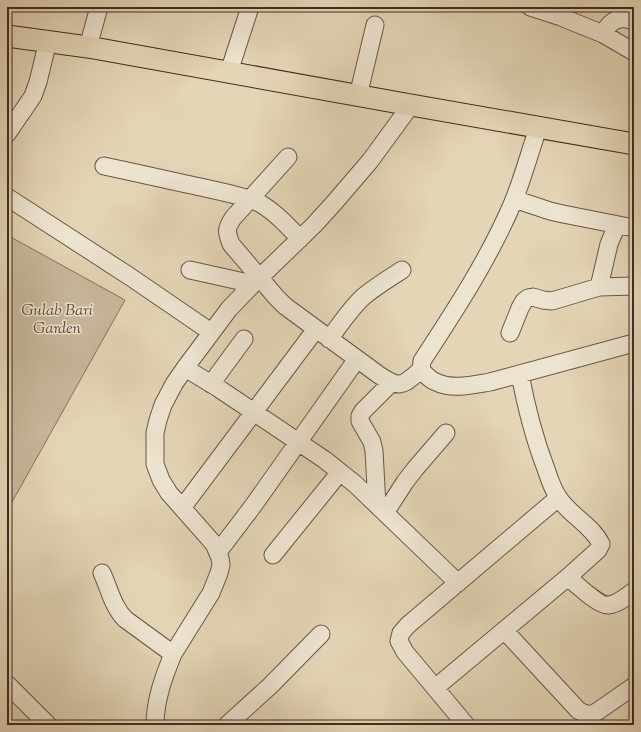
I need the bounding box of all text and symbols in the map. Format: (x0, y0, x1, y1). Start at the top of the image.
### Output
park label: Gulab Bari Garden (21, 300, 93, 341)

